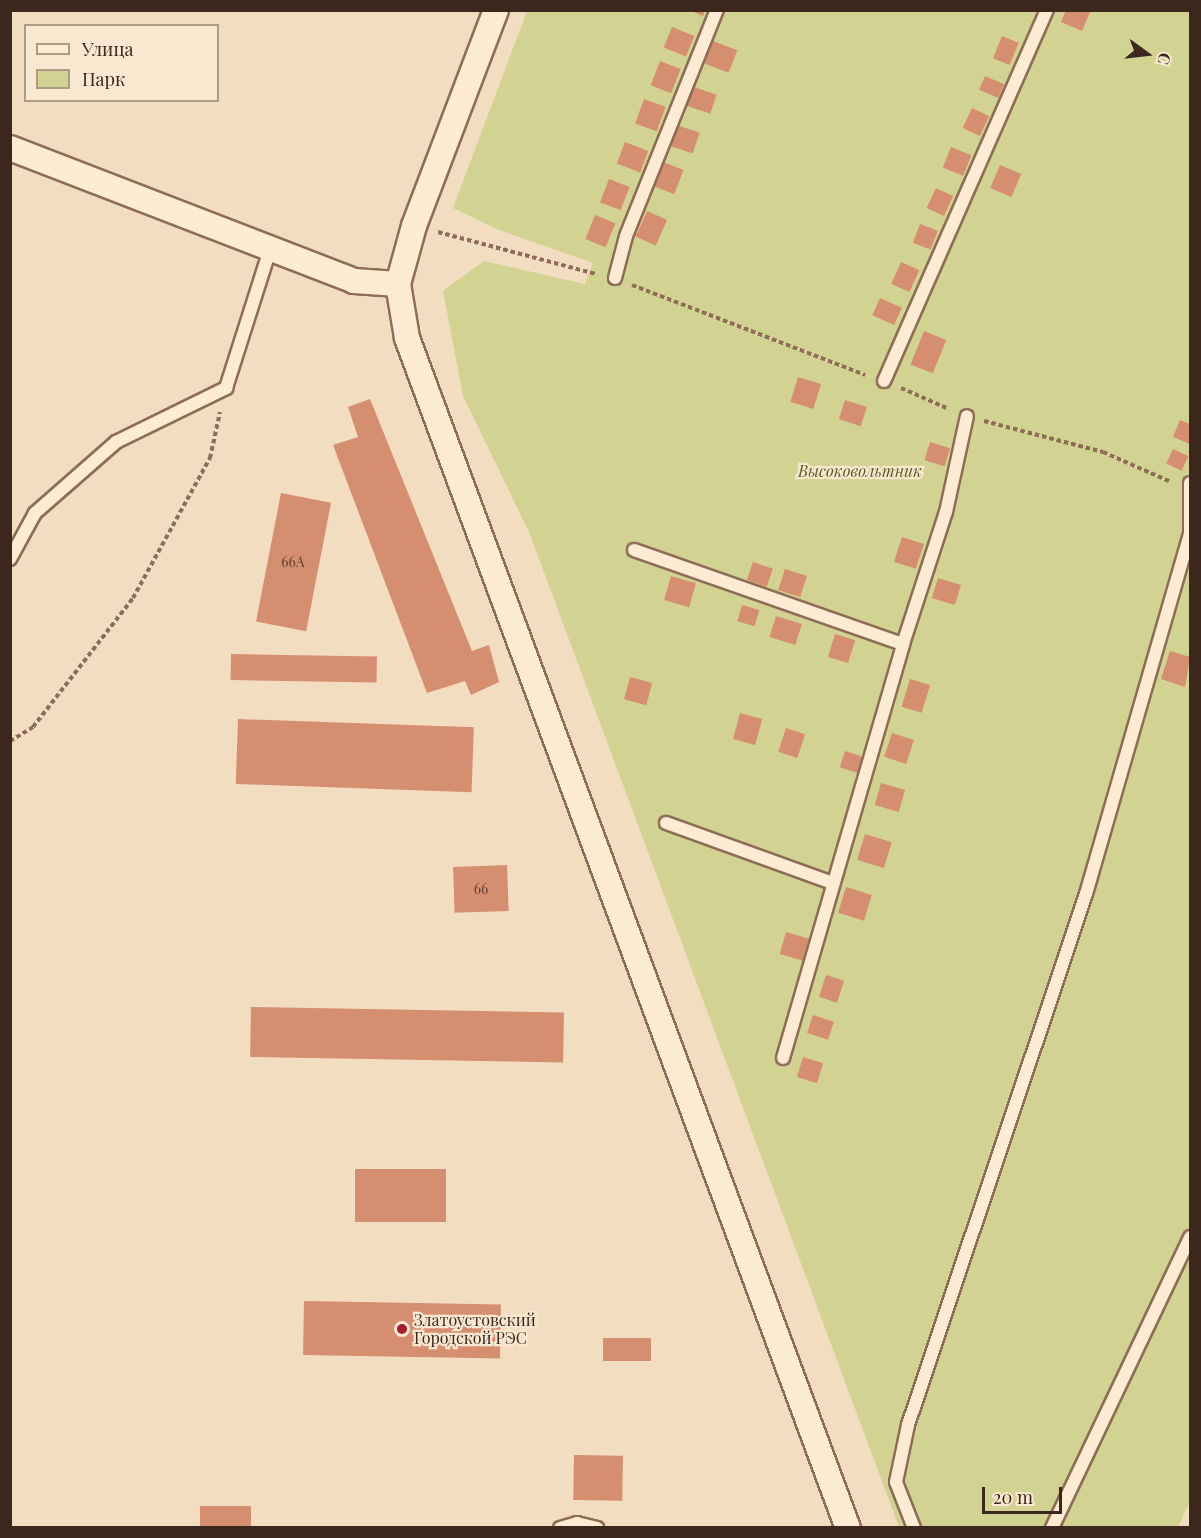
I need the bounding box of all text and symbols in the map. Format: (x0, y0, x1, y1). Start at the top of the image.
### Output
legend (24, 24, 219, 102)
north arrow (1117, 24, 1177, 84)
text: Улица (82, 37, 133, 61)
text: С (1153, 51, 1176, 67)
text: Парк (82, 67, 125, 91)
park label: Высоковольтник (798, 461, 922, 481)
house number: 66А (281, 554, 305, 570)
house number: 66 (474, 881, 488, 897)
place label: Златоустовский Городской РЭС (414, 1310, 536, 1348)
marker: Златоустовский Городской РЭС (395, 1322, 409, 1336)
scale bar (985, 1475, 1064, 1513)
text: 20 m (993, 1485, 1033, 1509)

